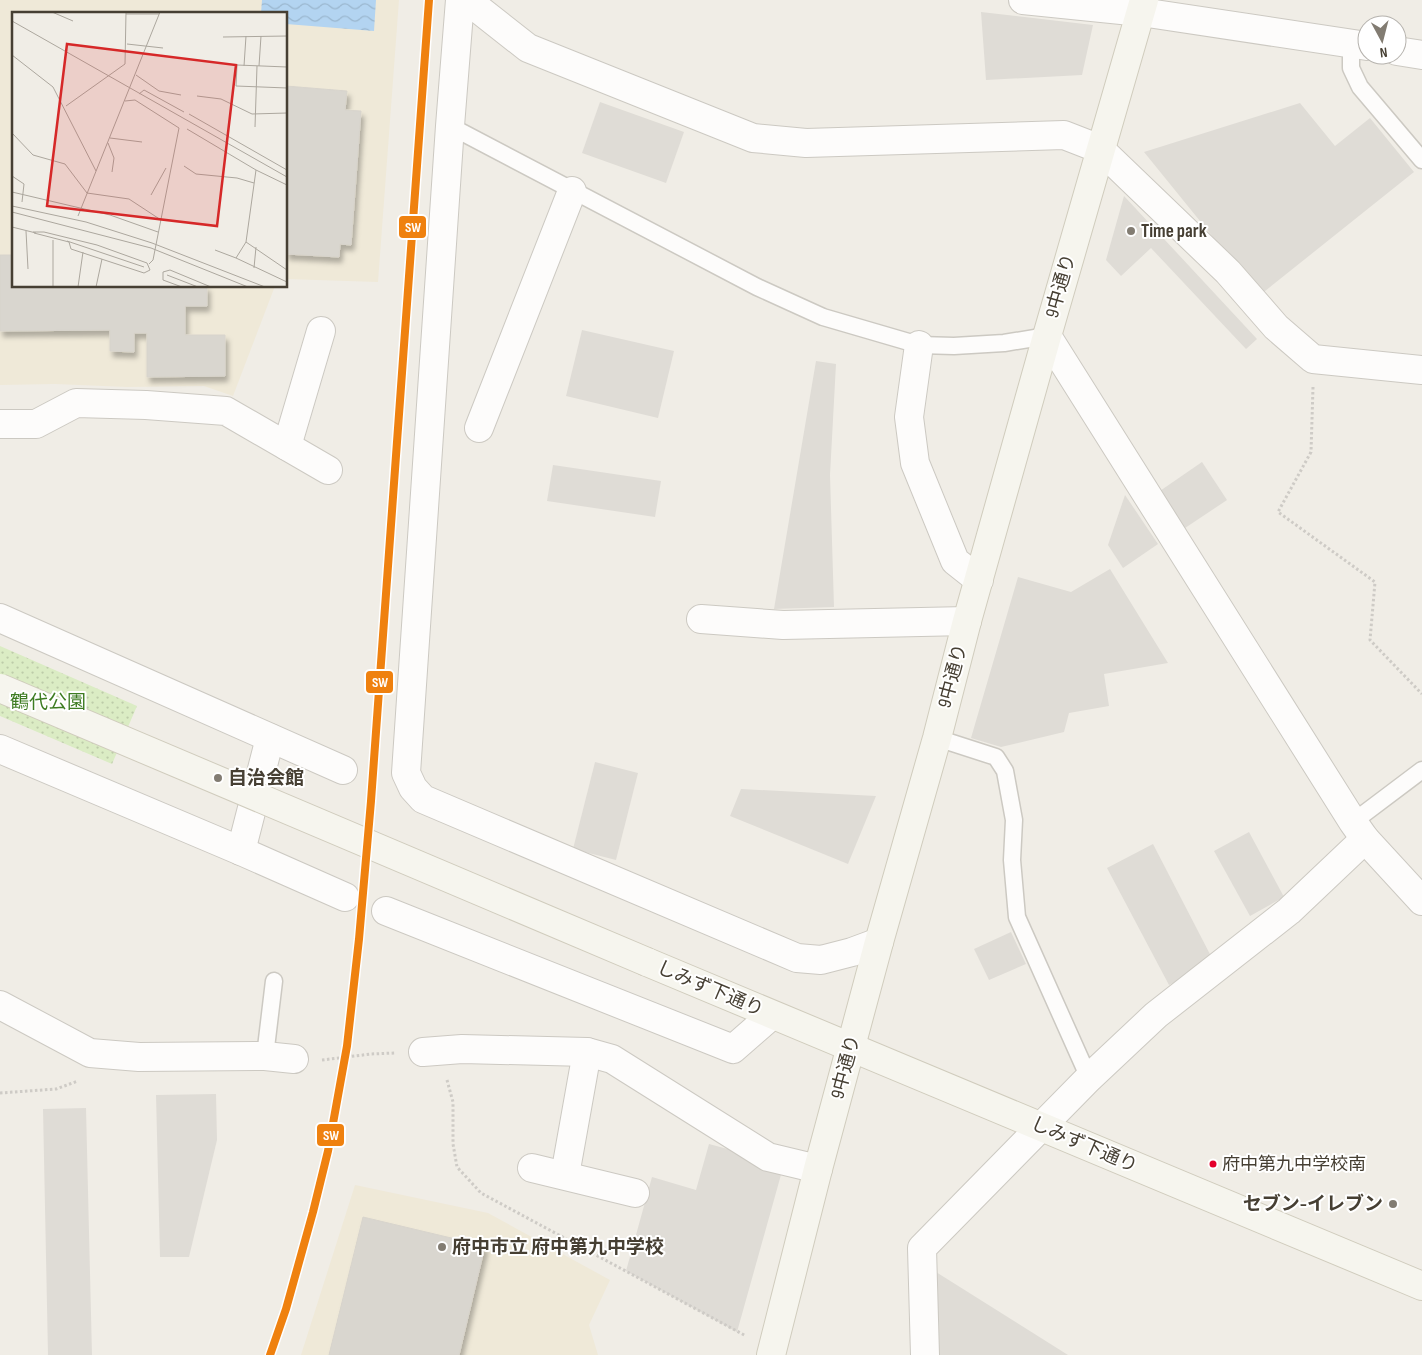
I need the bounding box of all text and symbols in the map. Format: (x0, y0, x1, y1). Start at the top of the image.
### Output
inset map (12, 12, 288, 288)
north arrow (1357, 15, 1407, 65)
text: N (1379, 44, 1388, 61)
line badge: SW (398, 215, 427, 239)
text: SW (405, 219, 421, 236)
place label: Time park (1141, 220, 1207, 243)
marker: Time park (1125, 225, 1137, 237)
street label: 9中通り (1041, 251, 1081, 321)
street label: 9中通り (933, 641, 973, 711)
line badge: SW (365, 670, 394, 694)
text: SW (372, 674, 388, 691)
park label: 鶴代公園 (10, 691, 86, 714)
place label: 自治会館 (228, 767, 304, 790)
marker: 自治会館 (212, 772, 224, 784)
street label: しみず下通り (653, 956, 767, 1022)
street label: 9中通り (826, 1032, 866, 1102)
street label: しみず下通り (1027, 1112, 1141, 1178)
line badge: SW (316, 1123, 345, 1147)
text: SW (323, 1127, 339, 1144)
place label: 府中第九中学校南 (1222, 1154, 1366, 1175)
marker: 府中第九中学校南 (1208, 1159, 1218, 1169)
place label: セブン-イレブン (1243, 1193, 1383, 1216)
marker: セブン-イレブン (1387, 1198, 1399, 1210)
place label: 府中市立 府中第九中学校 (452, 1236, 664, 1259)
marker: 府中市立 府中第九中学校 (436, 1241, 448, 1253)

